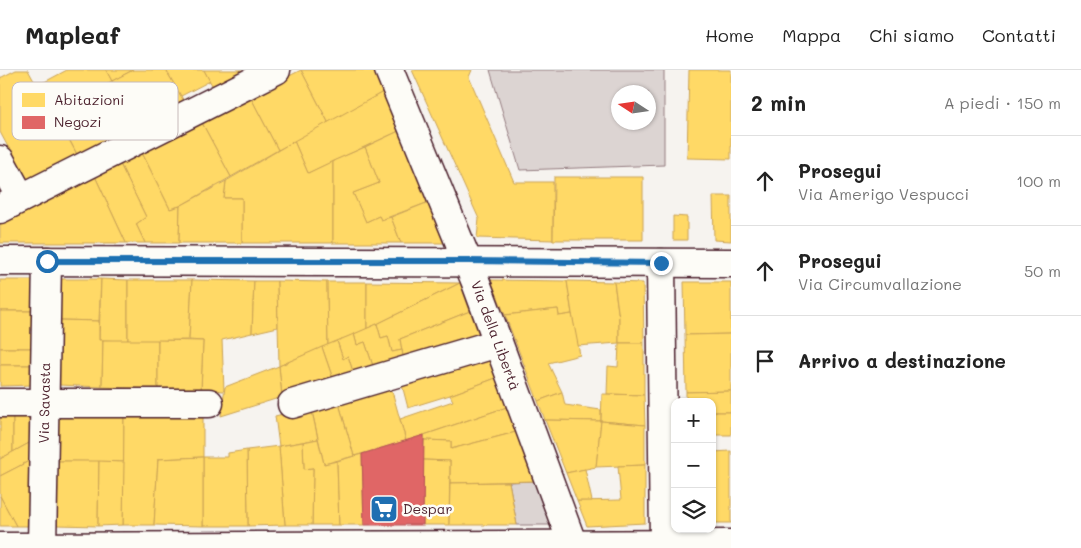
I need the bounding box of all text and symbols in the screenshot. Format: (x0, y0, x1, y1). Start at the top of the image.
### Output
text: Mapleaf (25, 19, 120, 50)
text: Home (705, 23, 754, 47)
text: Mappa (782, 23, 841, 47)
text: Chi siamo (869, 23, 954, 47)
text: Contatti (982, 23, 1056, 47)
legend (12, 82, 178, 140)
north arrow (611, 85, 656, 130)
text: 2 min (751, 89, 806, 116)
text: Abitazioni (54, 90, 124, 109)
text: A piedi · 150 m (944, 92, 1061, 113)
text: Negozi (54, 112, 102, 131)
text: Prosegui (798, 158, 882, 183)
icon: ahead (751, 167, 779, 195)
text: 100 m (1016, 170, 1061, 191)
text: Via Amerigo Vespucci (798, 183, 969, 204)
text: Prosegui (798, 248, 882, 273)
route start (36, 250, 59, 273)
route end (650, 252, 673, 275)
icon: ahead (751, 257, 779, 285)
text: 50 m (1024, 260, 1061, 281)
text: Via Circumvallazione (798, 273, 962, 294)
street label: Via della Libertà (467, 278, 525, 393)
icon: arrive (751, 347, 779, 375)
text: Arrivo a destinazione (798, 348, 1006, 373)
street label: Via Savasta (34, 362, 54, 444)
map controls (671, 398, 716, 533)
button: + (671, 398, 716, 443)
button: − (671, 443, 716, 488)
button: layers (671, 488, 716, 533)
supermarket icon: Despar (369, 494, 399, 524)
place label: Despar (403, 499, 452, 518)

